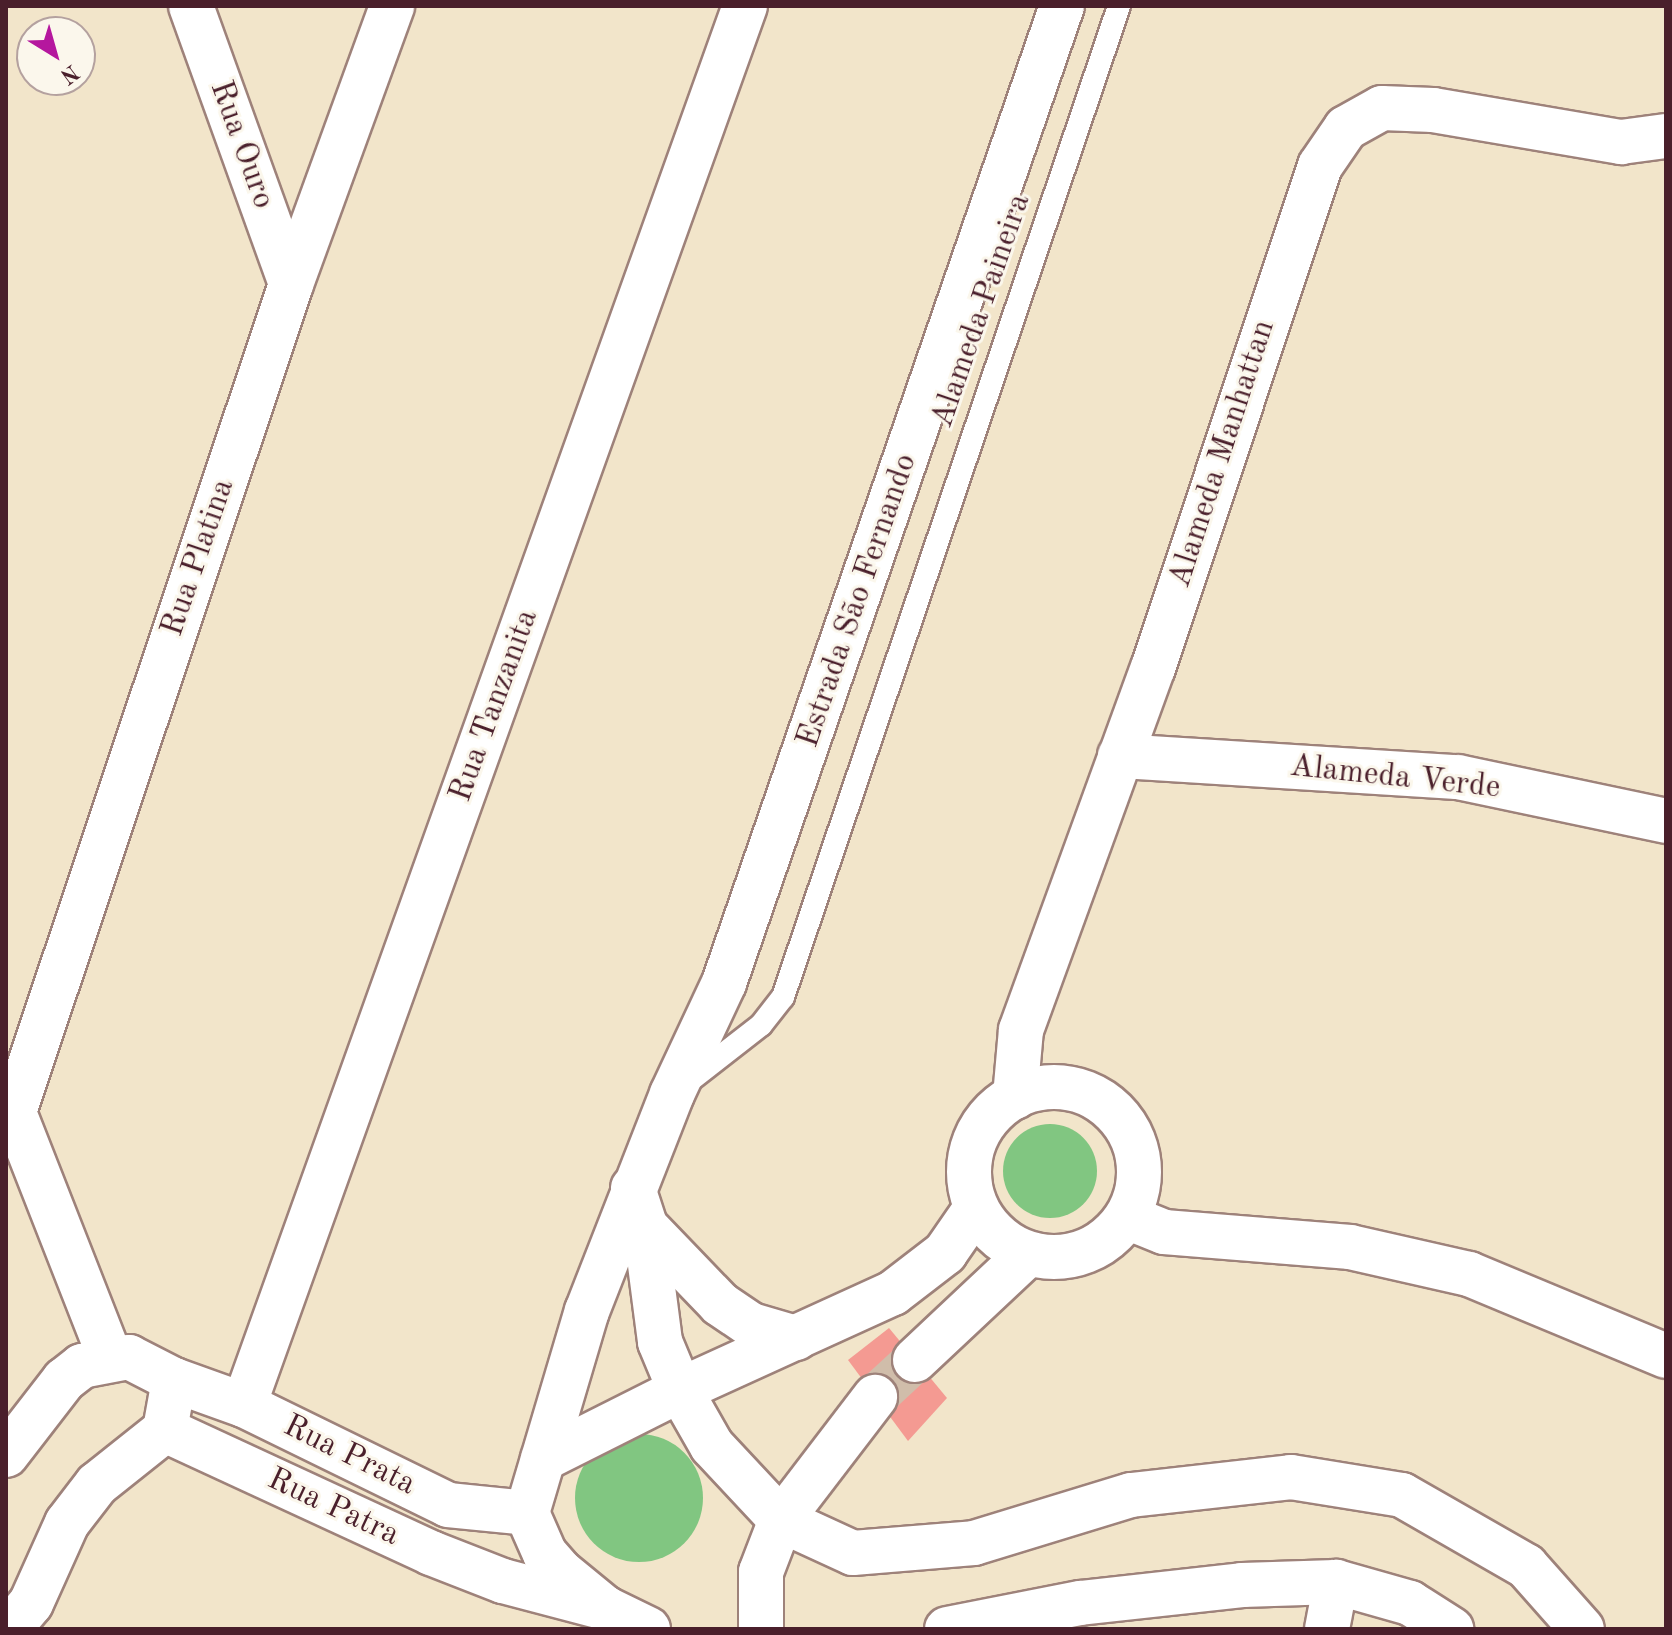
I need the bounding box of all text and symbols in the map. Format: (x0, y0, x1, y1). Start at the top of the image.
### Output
north arrow (16, 16, 96, 96)
text: N (56, 60, 83, 87)
street label: Rua Ouro (200, 76, 282, 214)
street label: Alameda Paineira (924, 189, 1040, 433)
street label: Alameda Manhattan (1162, 315, 1284, 593)
street label: Estrada São Fernando (790, 449, 926, 753)
street label: Rua Platina (154, 474, 244, 642)
street label: Rua Tanzanita (442, 605, 548, 807)
street label: Alameda Verde (1288, 748, 1502, 808)
street label: Rua Prata (277, 1408, 421, 1504)
street label: Rua Patra (261, 1461, 405, 1555)

